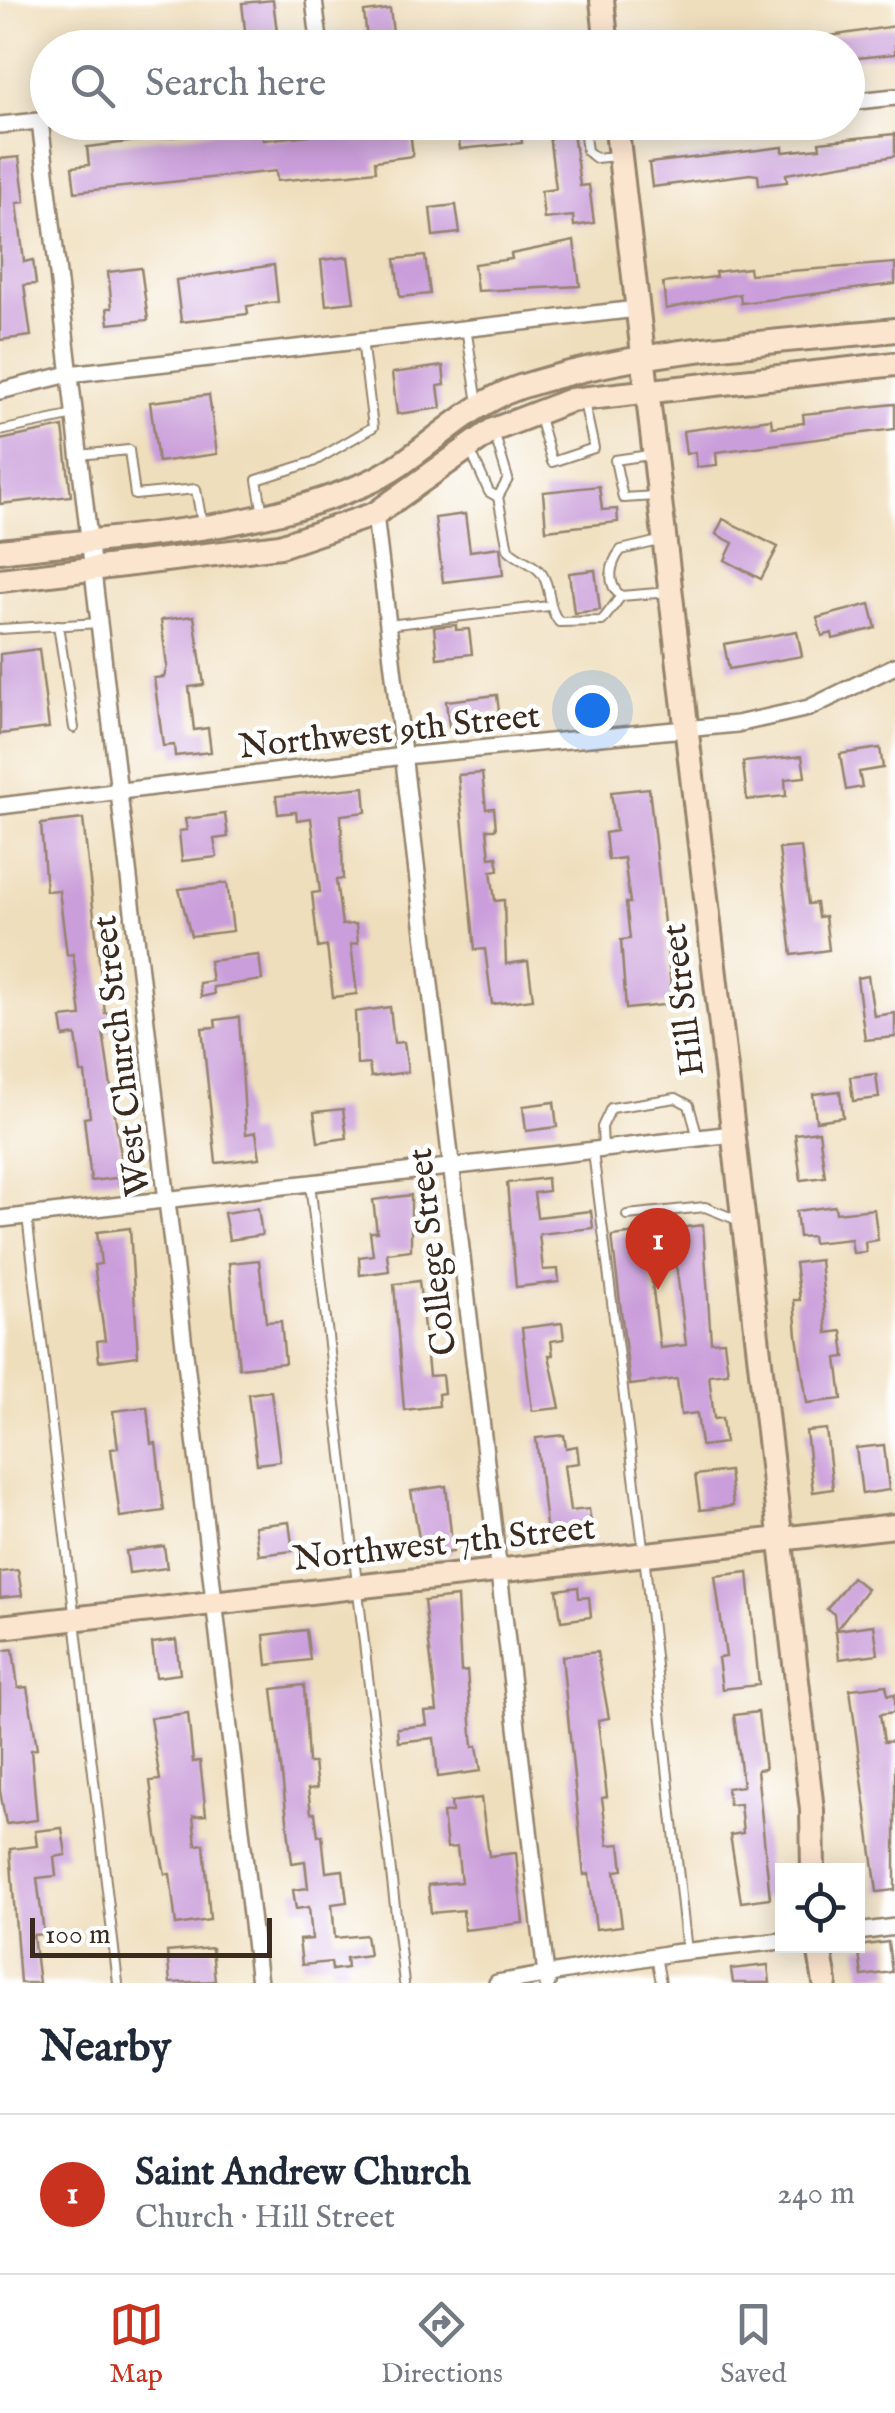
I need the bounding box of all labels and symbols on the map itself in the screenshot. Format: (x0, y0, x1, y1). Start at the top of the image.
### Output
your location (567, 685, 618, 736)
street label: Northwest 9th Street (237, 694, 542, 771)
street label: West Church Street (83, 913, 162, 1199)
street label: Hill Street (653, 921, 716, 1078)
street label: College Street (398, 1145, 469, 1358)
pin: 1 (626, 1208, 690, 1290)
street label: Northwest 7th Street (291, 1506, 598, 1583)
scale bar (30, 1913, 272, 1958)

